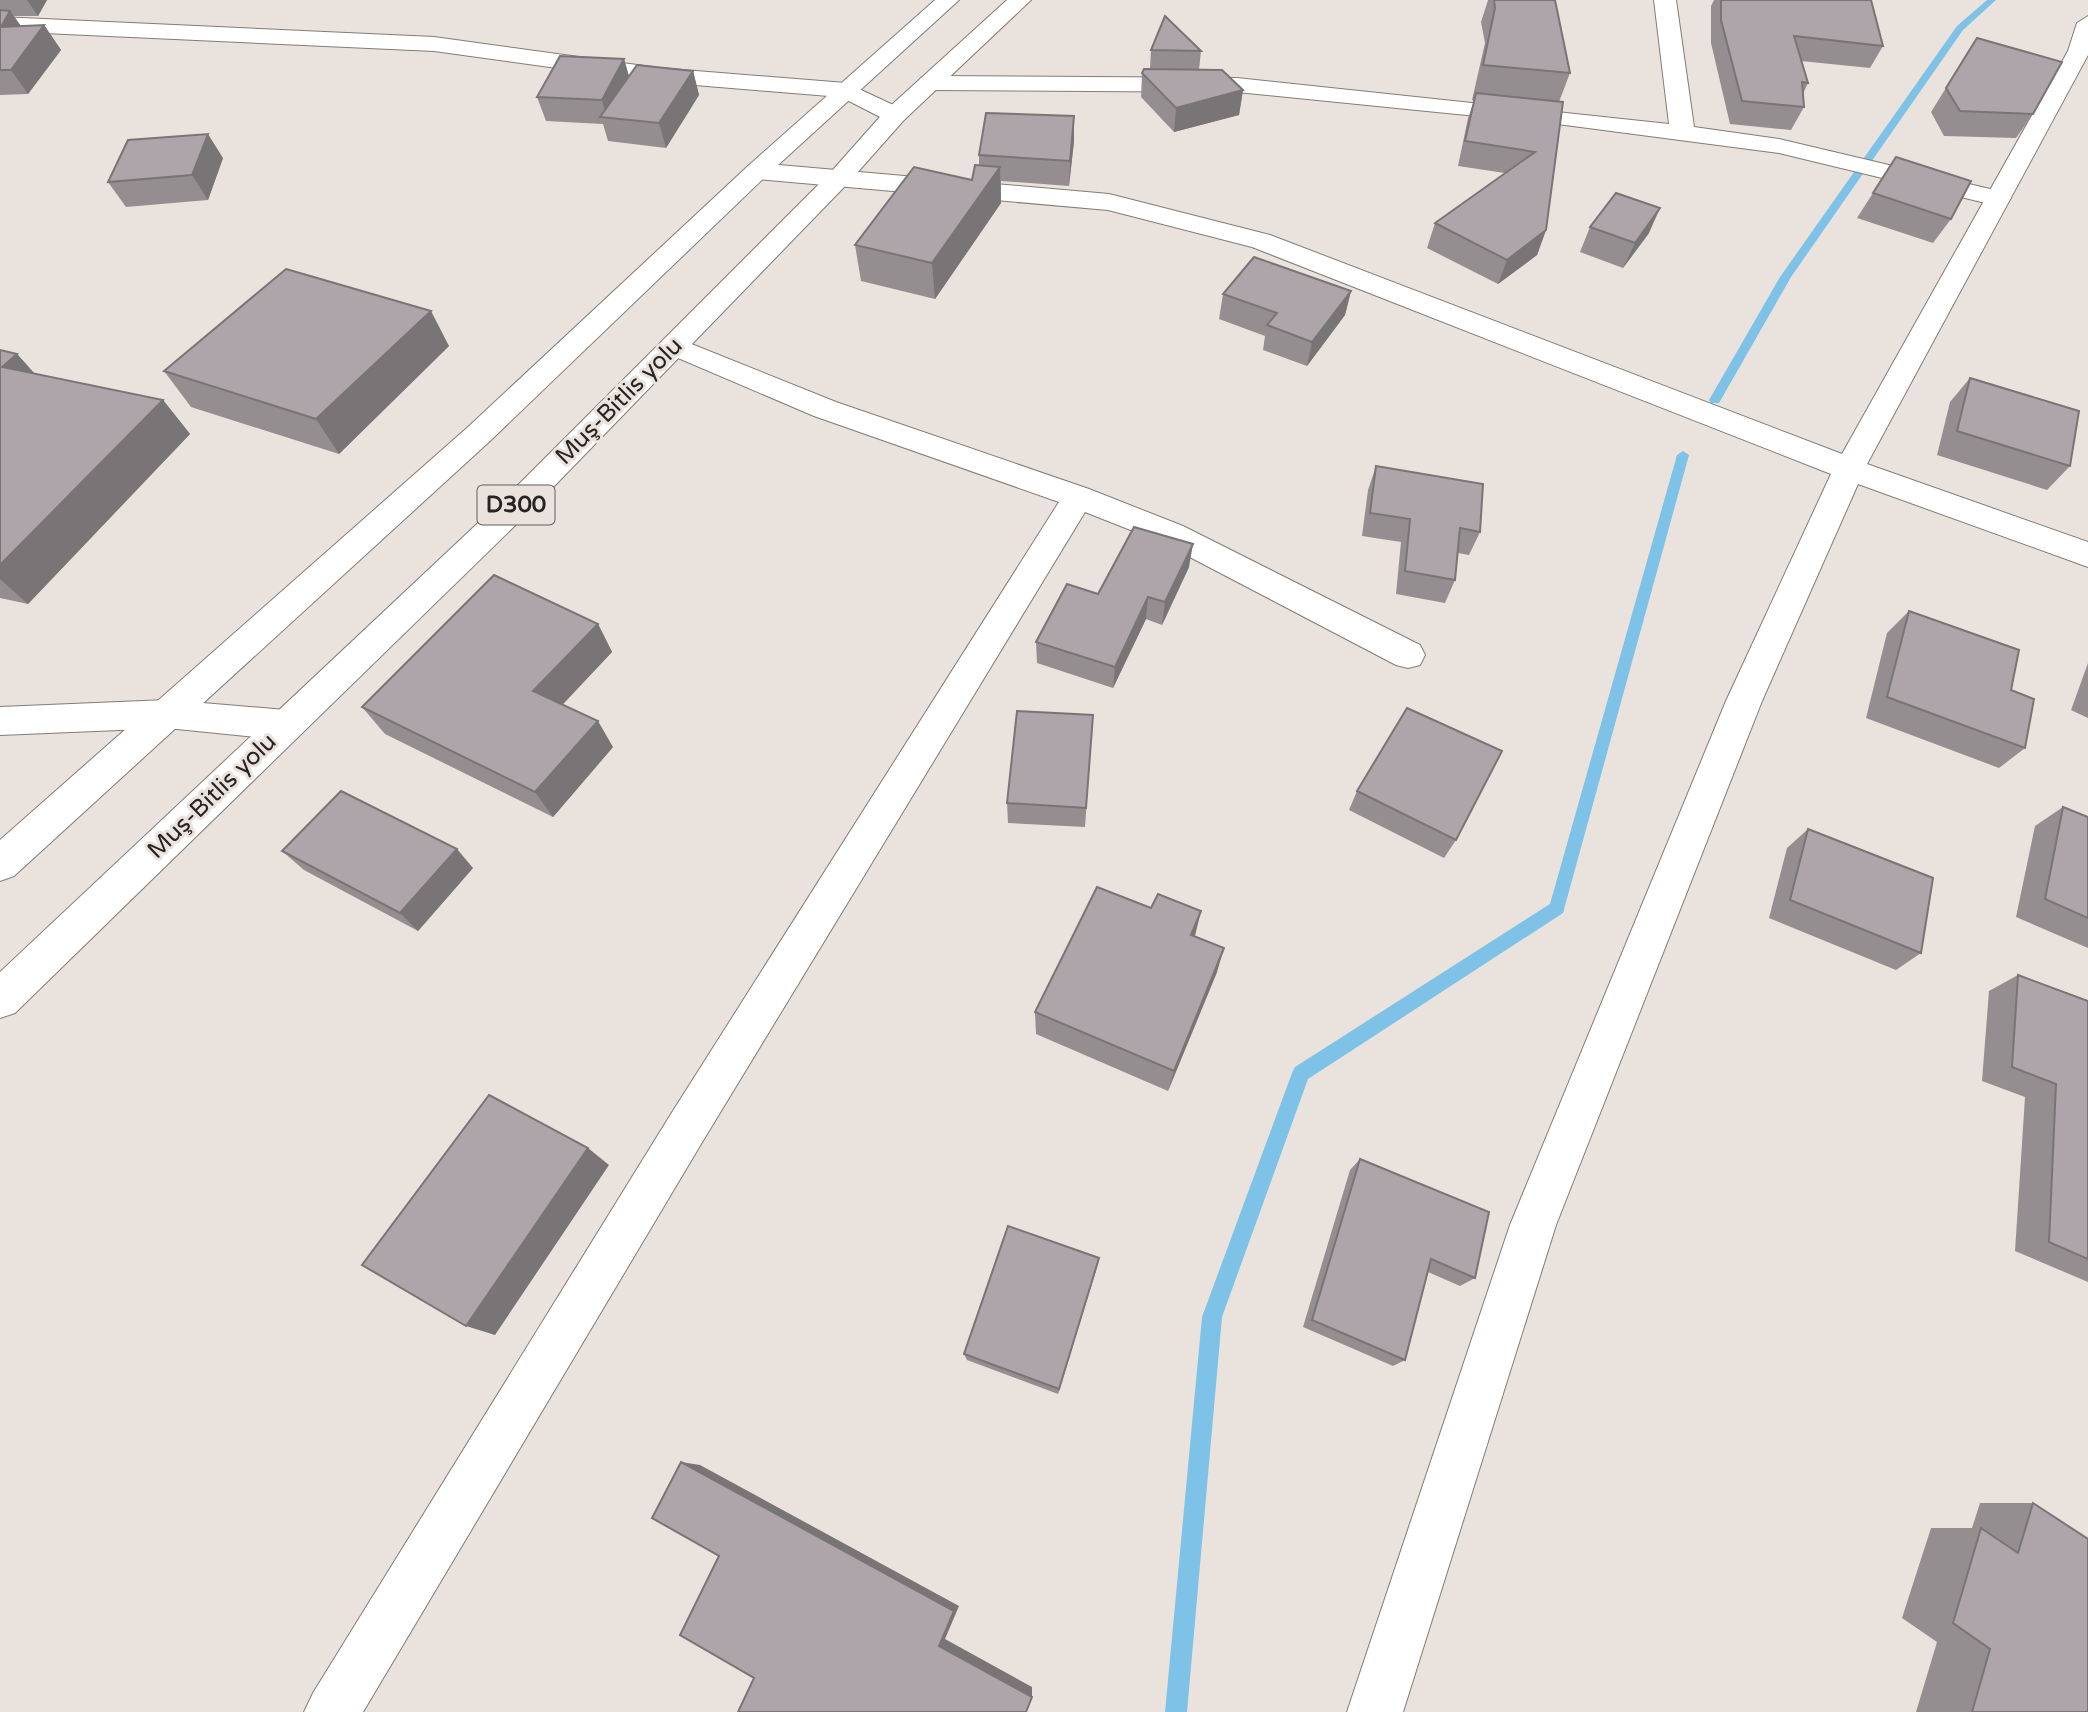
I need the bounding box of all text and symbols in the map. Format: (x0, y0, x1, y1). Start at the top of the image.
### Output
street label: Muş-Bitlis yolu (549, 331, 689, 471)
road number: D300 (477, 485, 554, 524)
street label: Muş-Bitlis yolu (142, 727, 282, 865)

